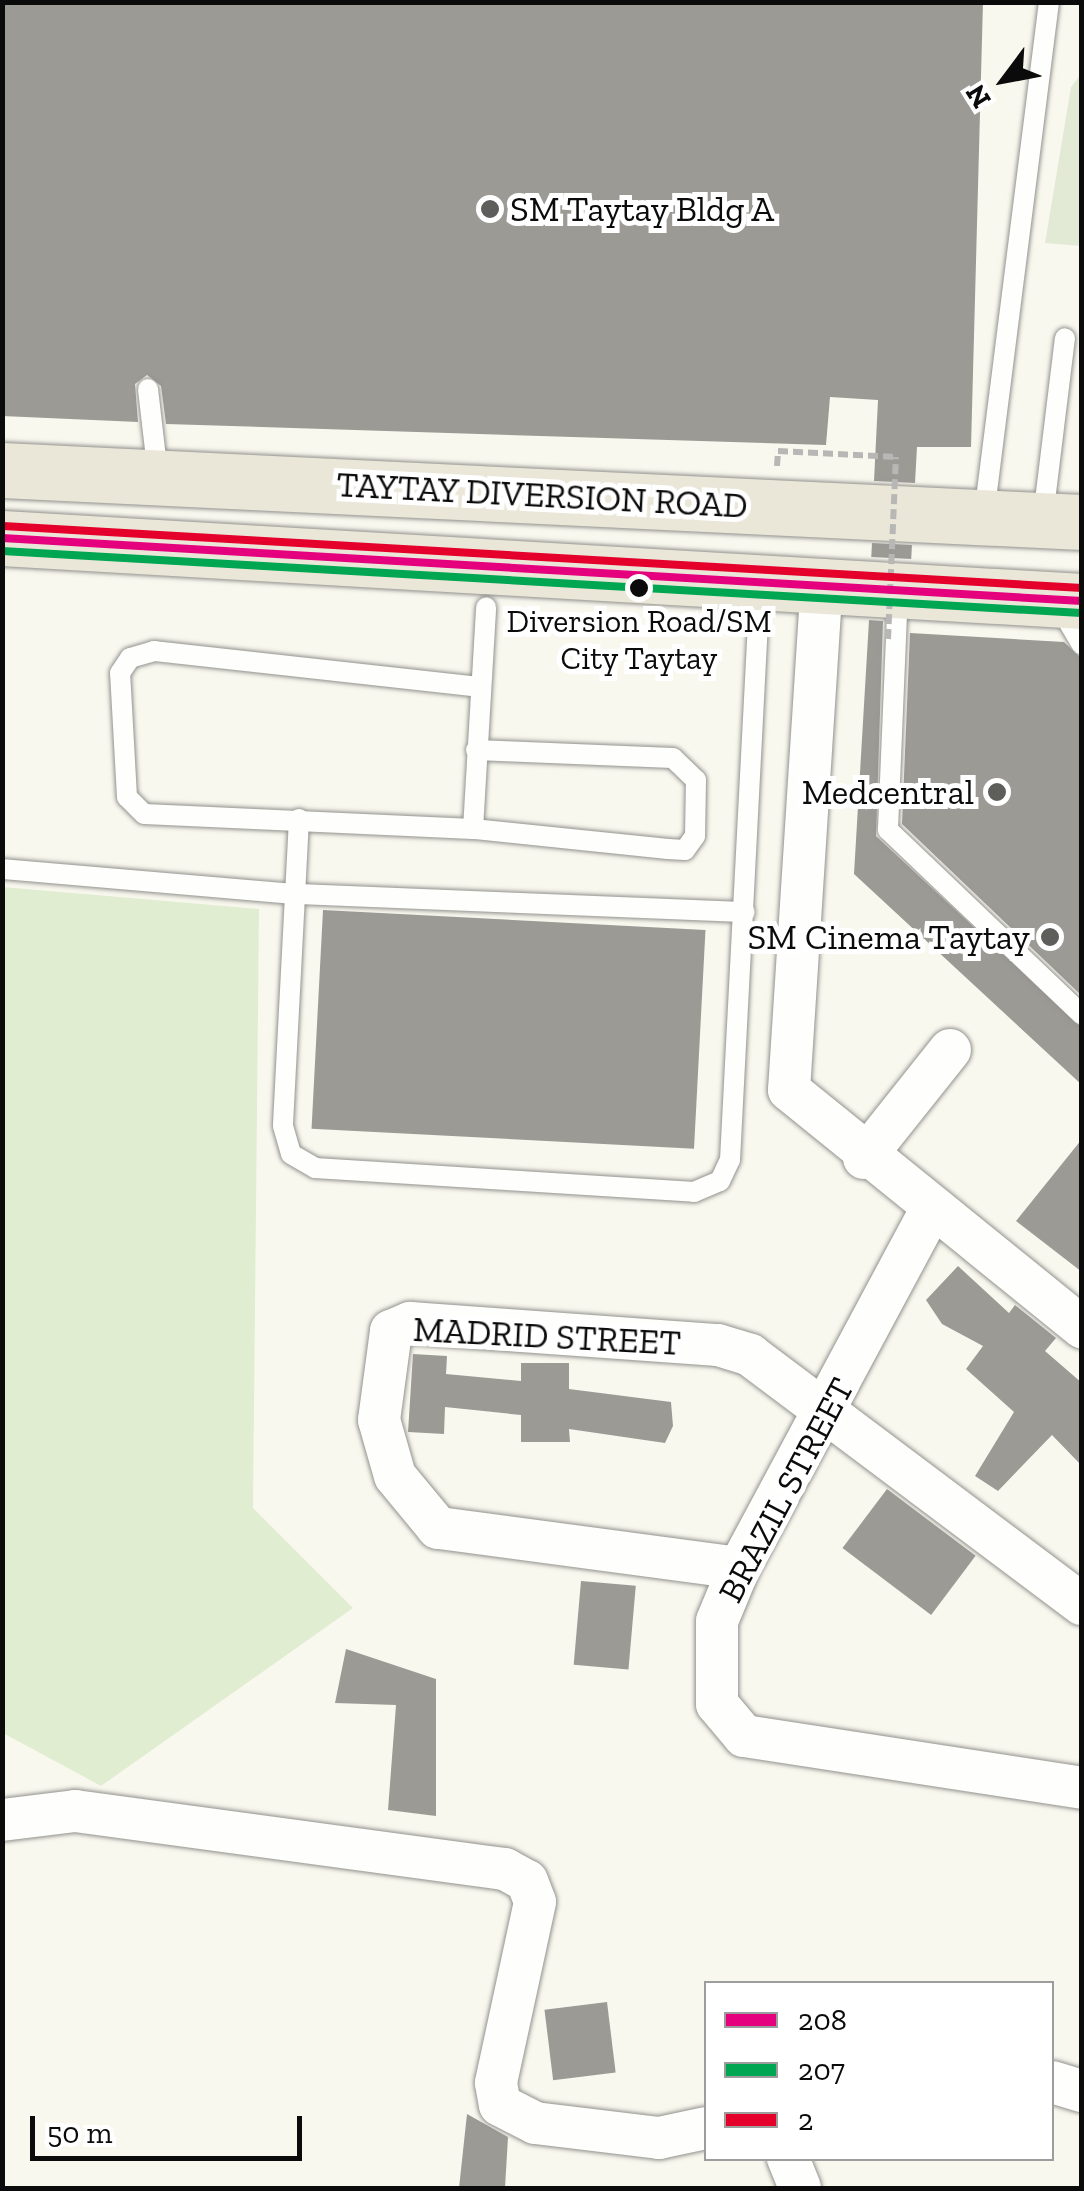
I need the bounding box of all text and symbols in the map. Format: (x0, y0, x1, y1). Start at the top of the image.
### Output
north arrow (954, 30, 1054, 130)
text: N (959, 78, 998, 114)
place label: SM Taytay Bldg A (510, 188, 776, 230)
marker: SM Taytay Bldg A (479, 198, 501, 220)
street label: TAYTAY DIVERSION ROAD (335, 463, 749, 527)
marker: Diversion Road/SM City Taytay (629, 578, 649, 598)
place label: Diversion Road/SM City Taytay (506, 603, 772, 678)
place label: Medcentral (802, 771, 974, 813)
marker: Medcentral (984, 779, 1010, 805)
place label: SM Cinema Taytay (747, 916, 1030, 958)
marker: SM Cinema Taytay (1039, 926, 1061, 948)
street label: MADRID STREET (412, 1308, 682, 1364)
street label: BRAZIL STREET (709, 1370, 863, 1610)
legend (704, 1981, 1054, 2161)
text: 208 (798, 2002, 847, 2038)
text: 207 (798, 2052, 845, 2088)
scale bar (35, 2096, 308, 2158)
text: 2 (798, 2102, 813, 2138)
text: 50 m (47, 2115, 112, 2151)

